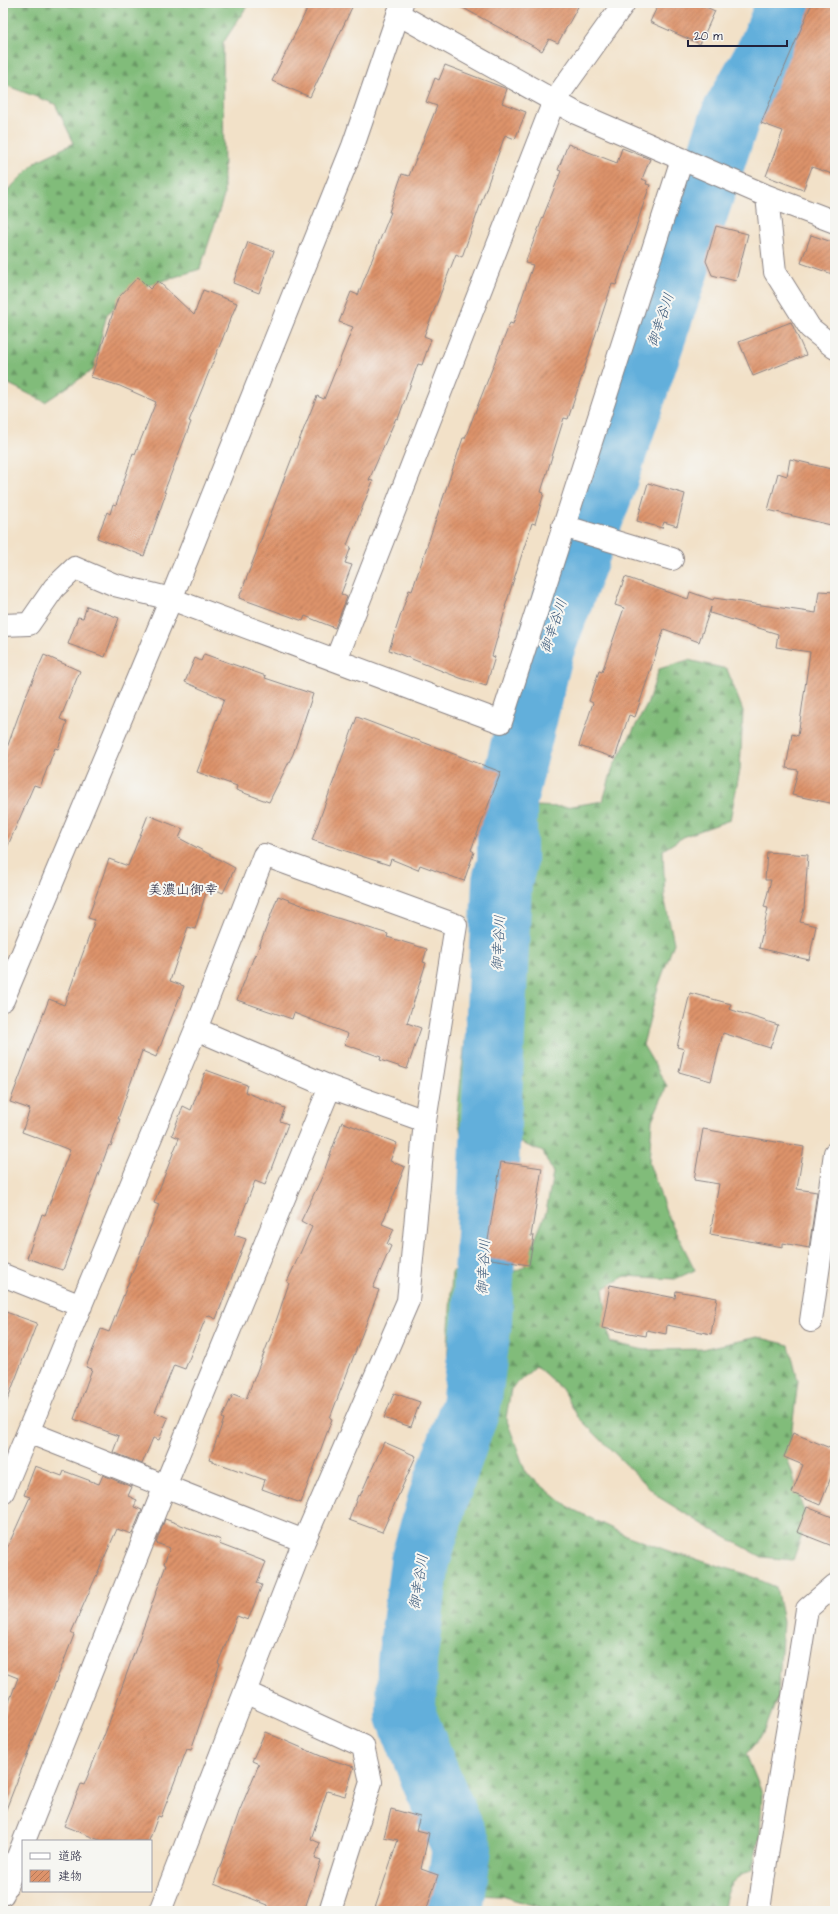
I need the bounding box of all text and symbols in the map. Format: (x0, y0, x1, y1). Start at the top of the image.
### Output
scale bar (688, 22, 787, 48)
text: 20 m (694, 28, 723, 45)
water label: 御幸谷川 (642, 290, 680, 350)
water label: 御幸谷川 (535, 596, 573, 656)
district label: 美濃山御幸 (148, 880, 218, 900)
water label: 御幸谷川 (488, 915, 510, 971)
water label: 御幸谷川 (473, 1239, 495, 1295)
water label: 御幸谷川 (405, 1553, 433, 1611)
legend (22, 1840, 152, 1892)
text: 道路 (58, 1848, 82, 1865)
text: 建物 (58, 1868, 82, 1885)

